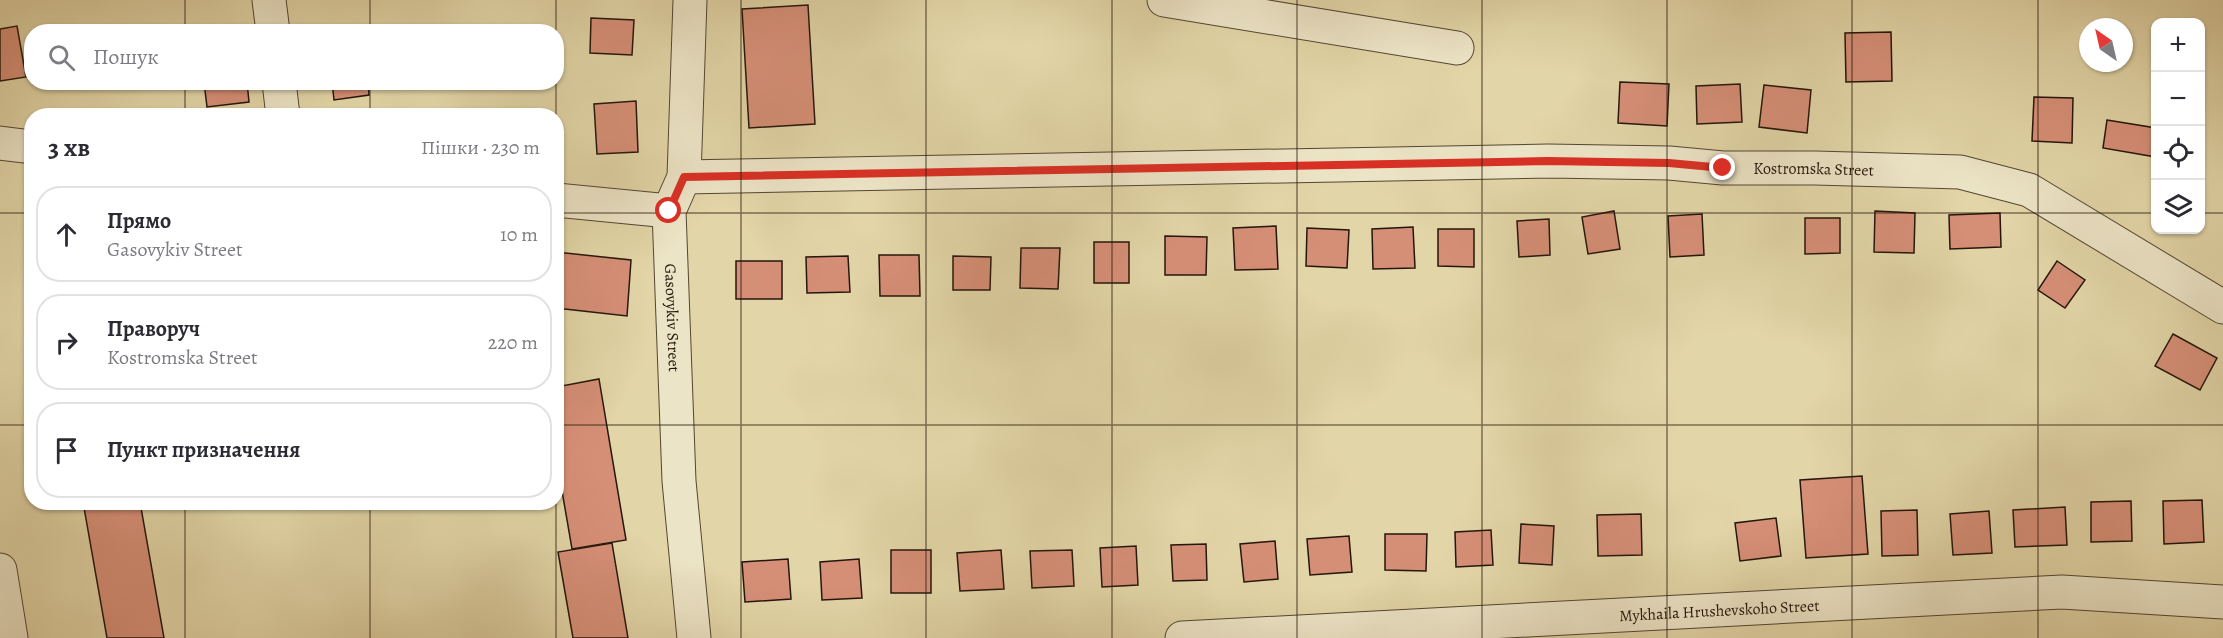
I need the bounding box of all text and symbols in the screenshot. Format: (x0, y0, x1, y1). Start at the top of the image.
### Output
north arrow (2079, 18, 2133, 72)
map controls (2151, 18, 2205, 234)
button: + (2151, 18, 2205, 72)
search box (24, 24, 564, 90)
icon: search (45, 41, 78, 74)
text: Пошук (93, 42, 159, 72)
button: − (2151, 72, 2205, 126)
button: locate (2151, 126, 2205, 180)
text: 3 хв (48, 130, 90, 165)
text: Пішки · 230 m (421, 134, 540, 161)
route end (1709, 154, 1735, 180)
street label: Kostromska Street (1753, 158, 1874, 182)
button: layers (2151, 180, 2205, 234)
route start (655, 197, 681, 223)
text: Прямо (107, 206, 171, 236)
icon: ahead (50, 218, 83, 251)
text: 10 m (500, 221, 538, 248)
text: Gasovykiv Street (107, 236, 243, 263)
street label: Gasovykiv Street (659, 263, 685, 372)
text: Праворуч (107, 314, 200, 344)
icon: right (50, 326, 83, 359)
text: 220 m (488, 329, 538, 356)
text: Kostromska Street (107, 344, 258, 371)
icon: arrive (50, 434, 83, 467)
text: Пункт призначення (107, 435, 300, 465)
street label: Mykhaila Hrushevskoho Street (1619, 595, 1820, 627)

